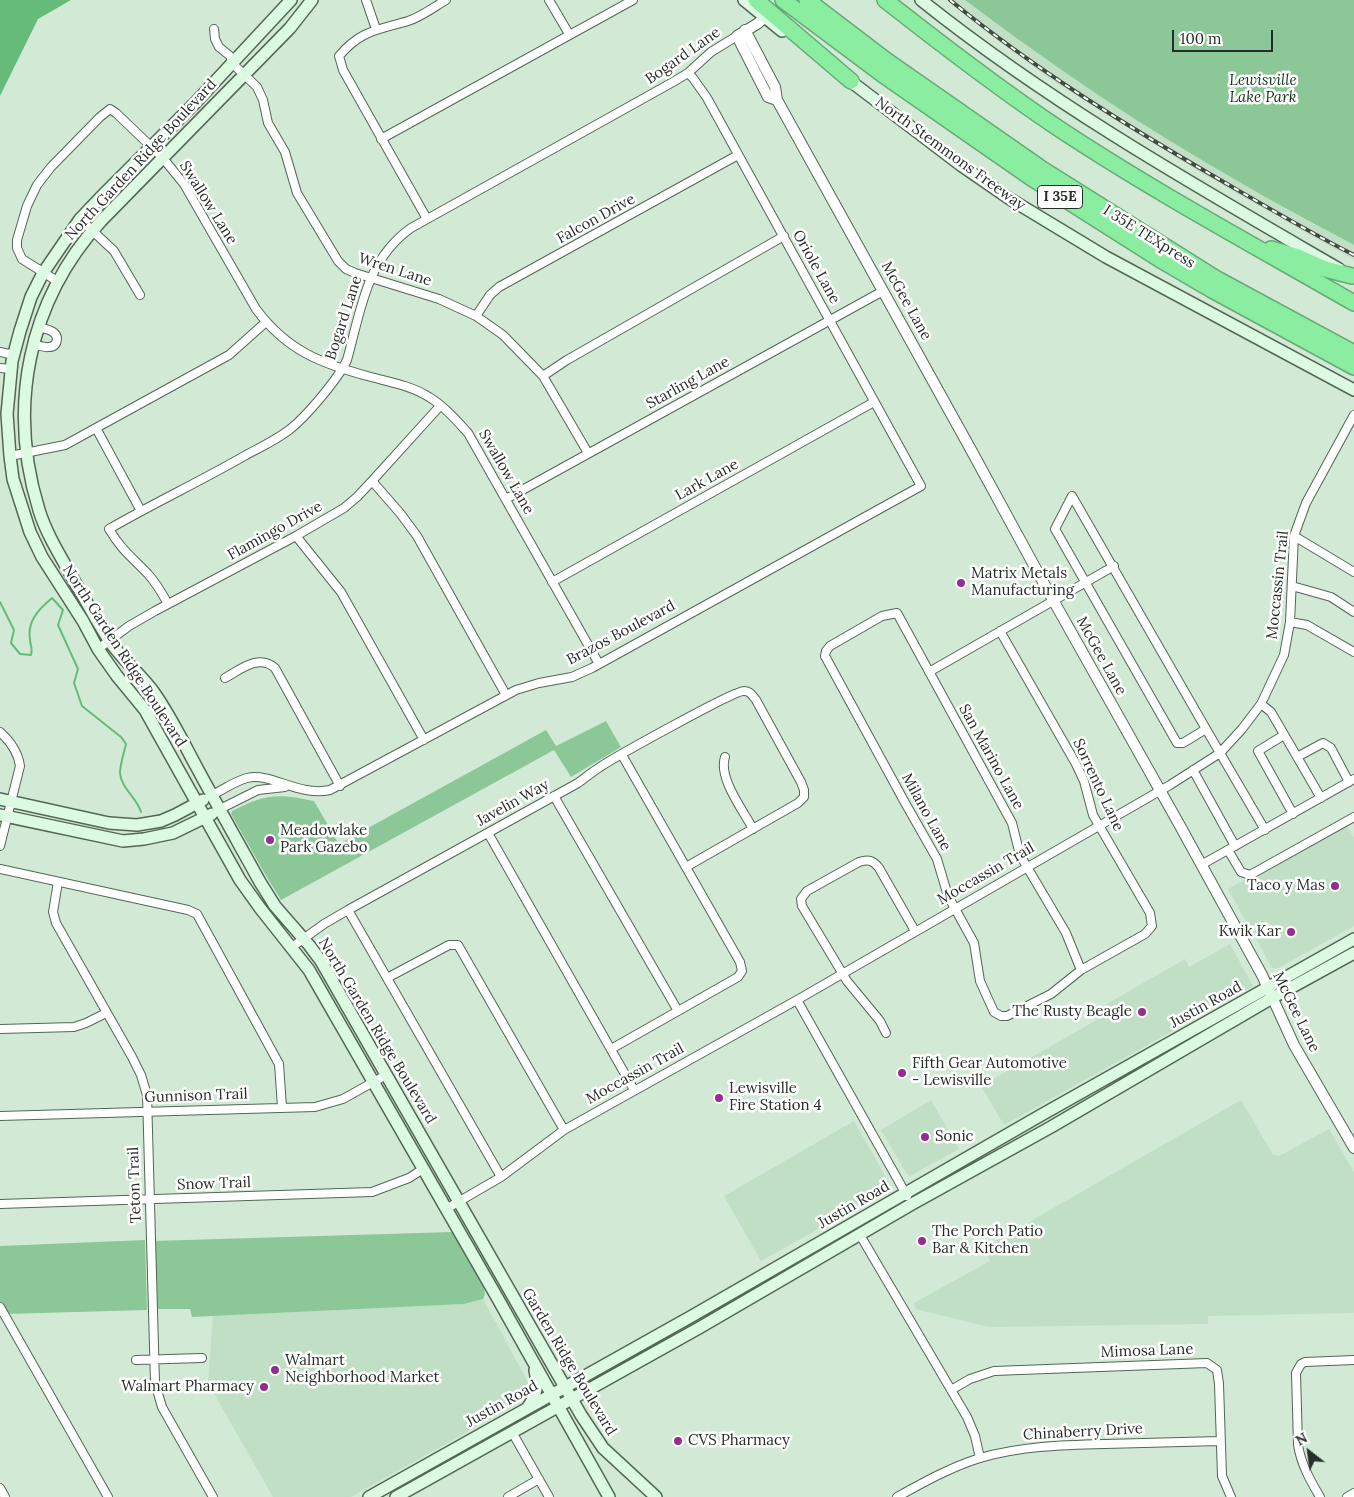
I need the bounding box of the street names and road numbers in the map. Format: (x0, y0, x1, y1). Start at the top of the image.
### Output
street label: Bogard Lane (642, 24, 724, 88)
street label: North Garden Ridge Boulevard (62, 76, 220, 244)
street label: North Stemmons Freeway (871, 93, 1029, 215)
street label: Swallow Lane (175, 158, 241, 248)
road number: I 35E (1038, 186, 1082, 208)
street label: Falcon Drive (554, 190, 638, 248)
street label: I 35E TEXpress (1100, 202, 1198, 272)
street label: Oriole Lane (788, 227, 844, 307)
street label: Wren Lane (356, 250, 434, 290)
street label: McGee Lane (877, 259, 935, 343)
street label: Bogard Lane (322, 274, 366, 362)
street label: Starling Lane (643, 353, 733, 413)
street label: Swallow Lane (475, 426, 537, 518)
street label: Lark Lane (672, 455, 742, 505)
street label: Flamingo Drive (225, 498, 325, 564)
street label: Moccassin Trail (1263, 530, 1293, 640)
street label: North Garden Ridge Boulevard (58, 561, 190, 751)
street label: Brazos Boulevard (564, 597, 678, 669)
street label: McGee Lane (1072, 614, 1130, 698)
street label: San Marino Lane (955, 701, 1027, 813)
street label: Sorrento Lane (1069, 736, 1127, 834)
street label: Milano Lane (897, 770, 955, 854)
street label: Javelin Way (474, 776, 552, 830)
street label: Moccassin Trail (934, 839, 1038, 909)
street label: North Garden Ridge Boulevard (314, 935, 440, 1127)
street label: McGee Lane (1269, 969, 1323, 1055)
street label: Justin Road (1167, 978, 1245, 1032)
street label: Moccassin Trail (583, 1040, 687, 1108)
street label: Gunnison Trail (144, 1085, 248, 1107)
street label: Teton Trail (125, 1147, 145, 1223)
street label: Snow Trail (177, 1174, 251, 1194)
street label: Justin Road (815, 1177, 893, 1233)
street label: Garden Ridge Boulevard (518, 1285, 620, 1439)
street label: Mimosa Lane (1100, 1340, 1194, 1362)
street label: Justin Road (463, 1377, 541, 1431)
street label: Chinaberry Drive (1023, 1420, 1143, 1444)

